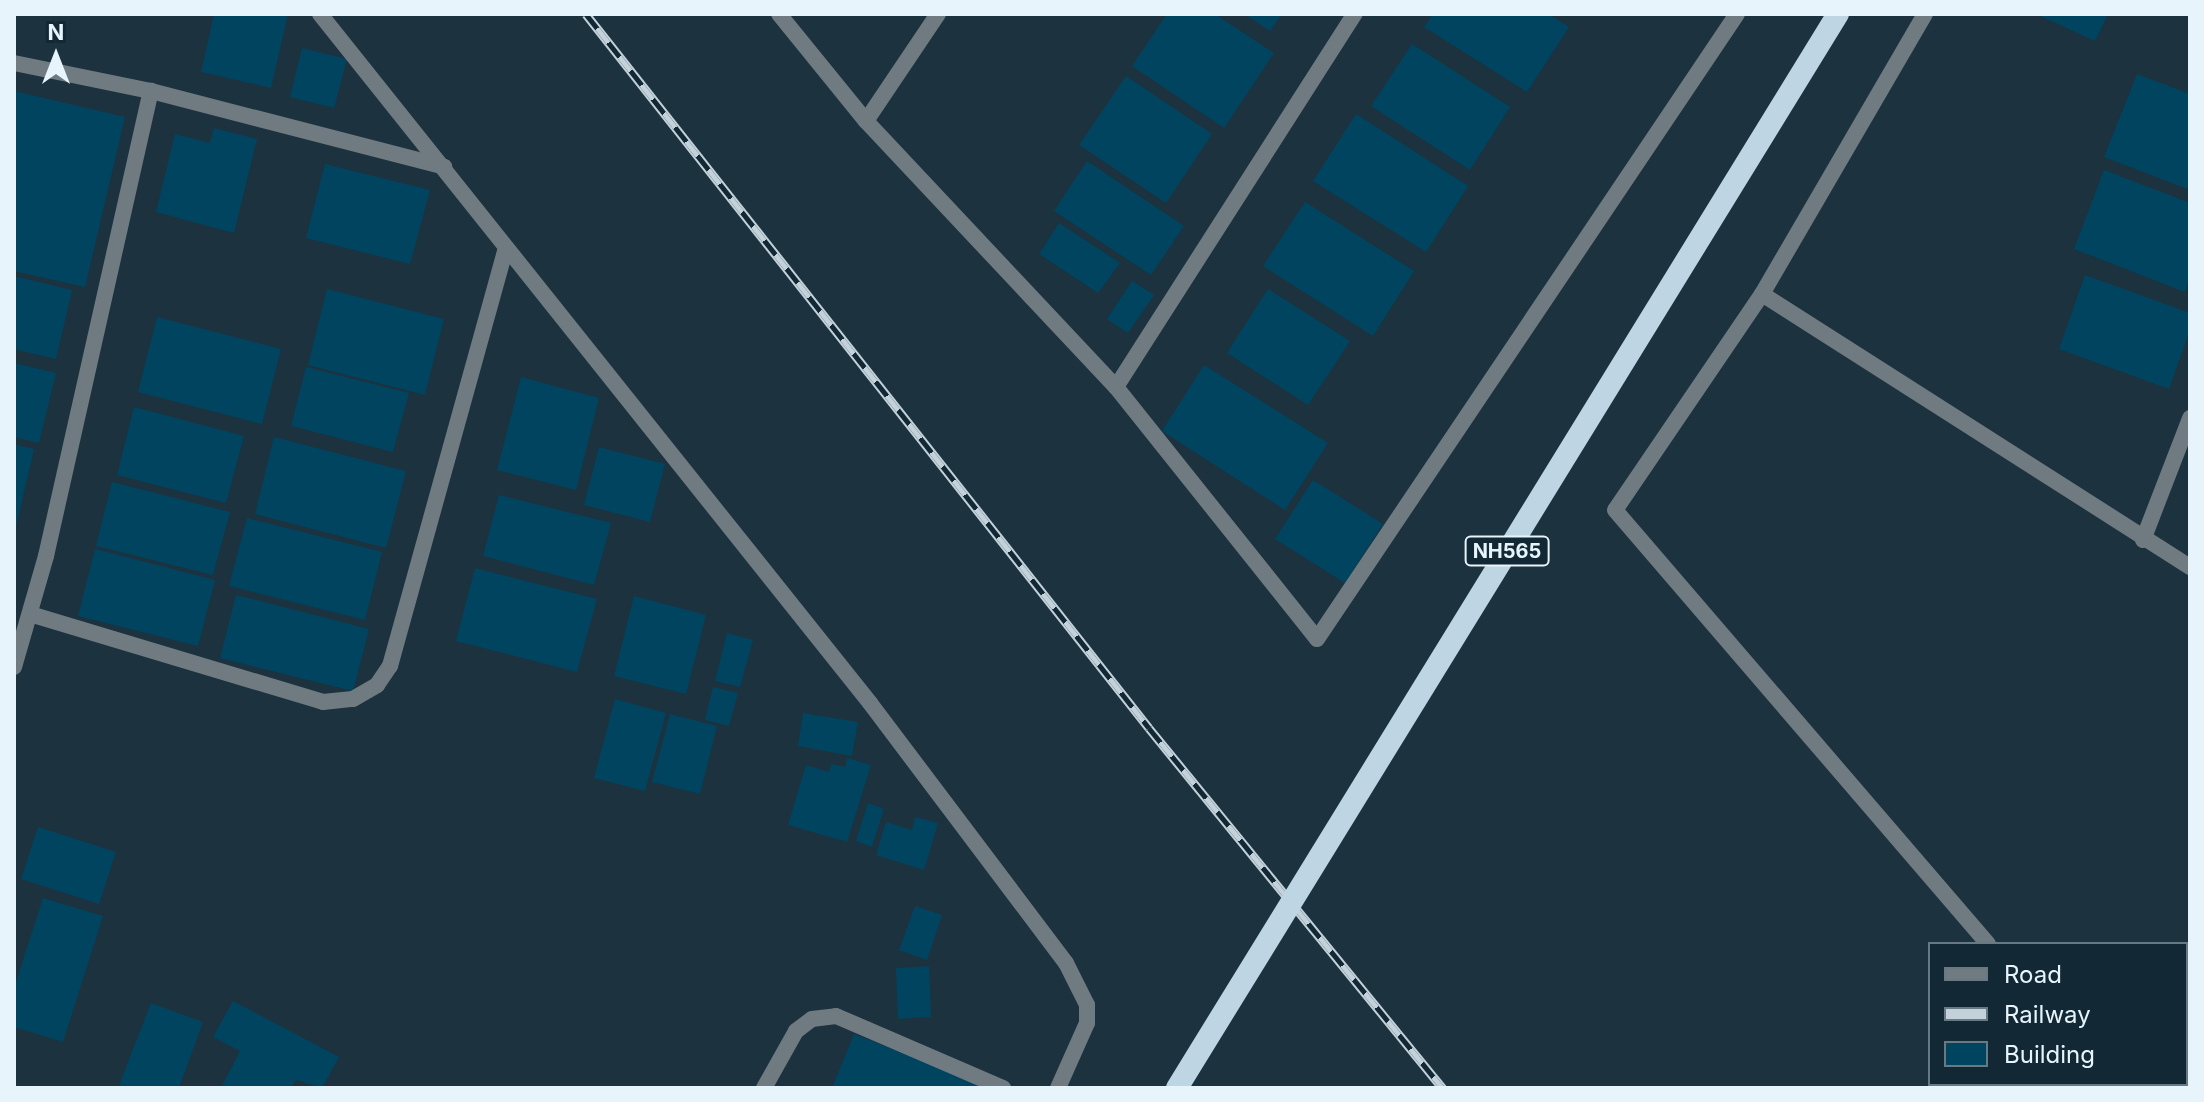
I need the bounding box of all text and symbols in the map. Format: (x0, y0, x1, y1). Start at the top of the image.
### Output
north arrow (16, 16, 96, 96)
text: N (48, 19, 64, 45)
road number: NH565 (1463, 535, 1551, 567)
legend (1928, 942, 2188, 1086)
text: Road (2004, 960, 2062, 989)
text: Railway (2004, 1000, 2091, 1029)
text: Building (2004, 1040, 2095, 1069)

